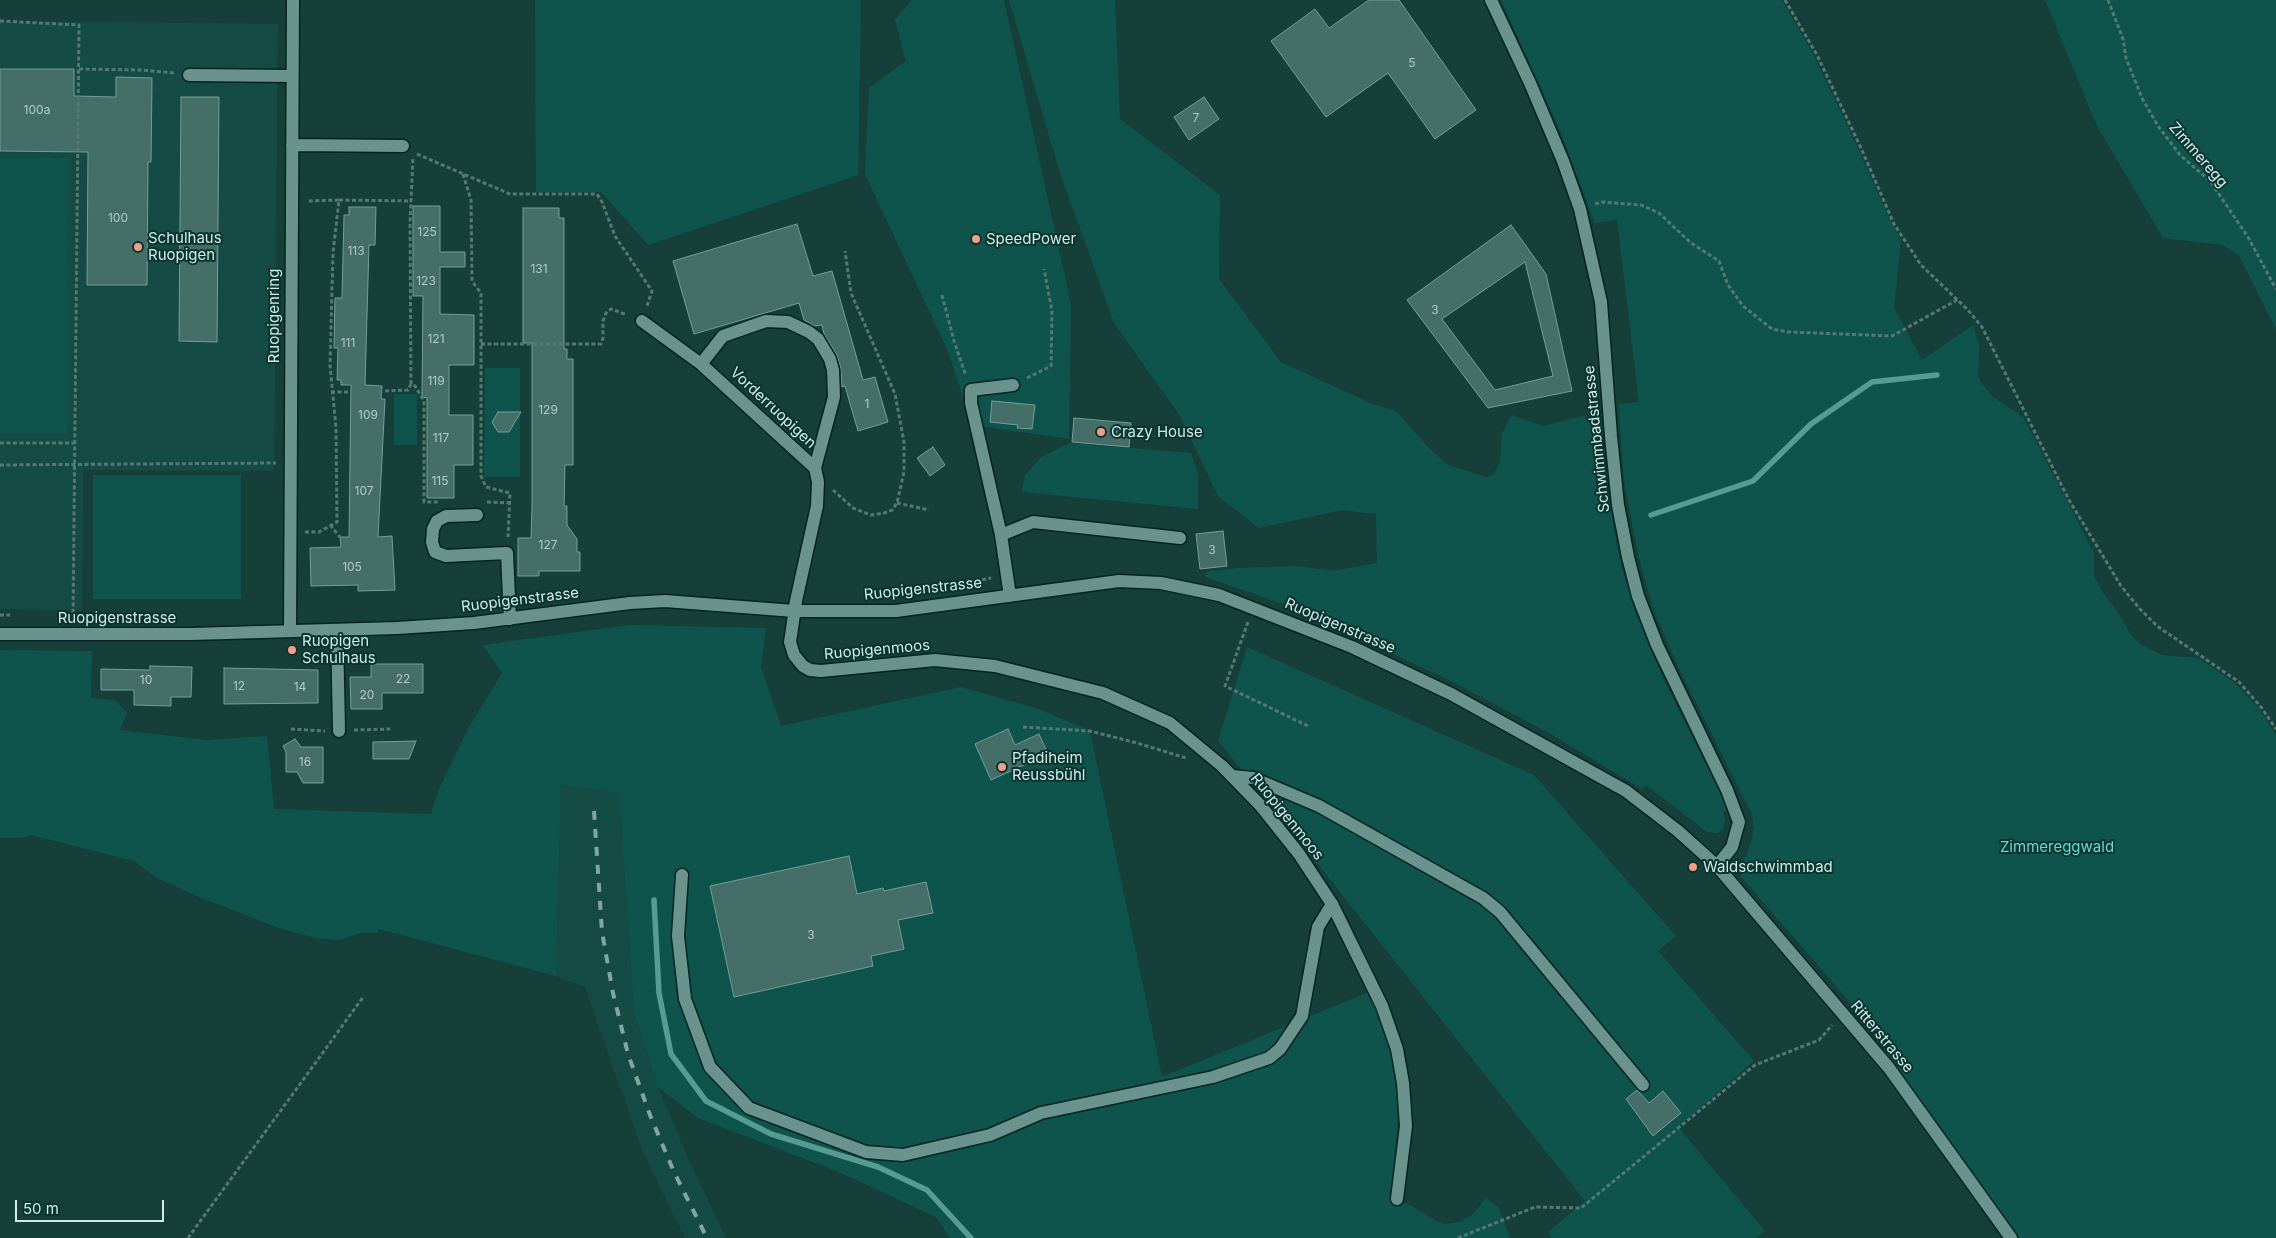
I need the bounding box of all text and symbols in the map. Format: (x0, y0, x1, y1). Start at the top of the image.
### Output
house number: 5 (1408, 56, 1416, 70)
house number: 100a (24, 103, 50, 117)
house number: 7 (1193, 111, 1199, 125)
street label: Zimmeregg (2165, 119, 2231, 191)
house number: 100 (108, 211, 128, 225)
house number: 125 (417, 225, 437, 239)
place label: Schulhaus Ruopigen (148, 229, 222, 264)
place label: SpeedPower (986, 230, 1076, 248)
marker: SpeedPower (970, 233, 982, 245)
marker: Schulhaus Ruopigen (132, 241, 144, 253)
house number: 113 (347, 244, 365, 258)
house number: 131 (530, 262, 548, 276)
street label: Ruopigenring (265, 269, 283, 363)
house number: 123 (416, 274, 436, 288)
house number: 3 (1431, 303, 1439, 317)
house number: 121 (427, 332, 445, 346)
house number: 111 (341, 336, 355, 350)
street label: Vorderruopigen (726, 364, 820, 452)
street label: Schwimmbadstrasse (1580, 365, 1614, 513)
house number: 119 (427, 374, 445, 388)
house number: 1 (865, 397, 869, 411)
house number: 129 (538, 403, 558, 417)
house number: 109 (358, 408, 378, 422)
place label: Crazy House (1111, 423, 1203, 441)
marker: Crazy House (1095, 426, 1107, 438)
house number: 117 (433, 431, 449, 445)
house number: 115 (431, 474, 449, 488)
house number: 107 (354, 484, 374, 498)
house number: 127 (539, 538, 557, 552)
house number: 3 (1208, 543, 1216, 557)
house number: 105 (342, 560, 362, 574)
street label: Ruopigenstrasse (863, 574, 983, 604)
street label: Ruopigenstrasse (460, 584, 580, 616)
street label: Ruopigenstrasse (1282, 595, 1398, 657)
street label: Ruopigenstrasse (58, 609, 176, 627)
place label: Ruopigen Schulhaus (302, 632, 376, 667)
street label: Ruopigenmoos (823, 636, 931, 664)
marker: Ruopigen Schulhaus (286, 644, 298, 656)
house number: 22 (396, 672, 410, 686)
house number: 10 (140, 673, 152, 687)
house number: 12 (233, 679, 245, 693)
house number: 14 (294, 680, 306, 694)
house number: 20 (360, 688, 374, 702)
place label: Pfadiheim Reussbühl (1012, 749, 1085, 784)
house number: 16 (299, 755, 311, 769)
marker: Pfadiheim Reussbühl (996, 761, 1008, 773)
street label: Ruopigenmoos (1247, 770, 1327, 864)
park label: Zimmereggwald (2000, 838, 2114, 856)
place label: Waldschwimmbad (1703, 858, 1833, 876)
marker: Waldschwimmbad (1687, 861, 1699, 873)
house number: 3 (807, 928, 815, 942)
street label: Ritterstrasse (1847, 997, 1917, 1077)
scale bar (18, 1190, 166, 1222)
text: 50 m (23, 1199, 59, 1218)

